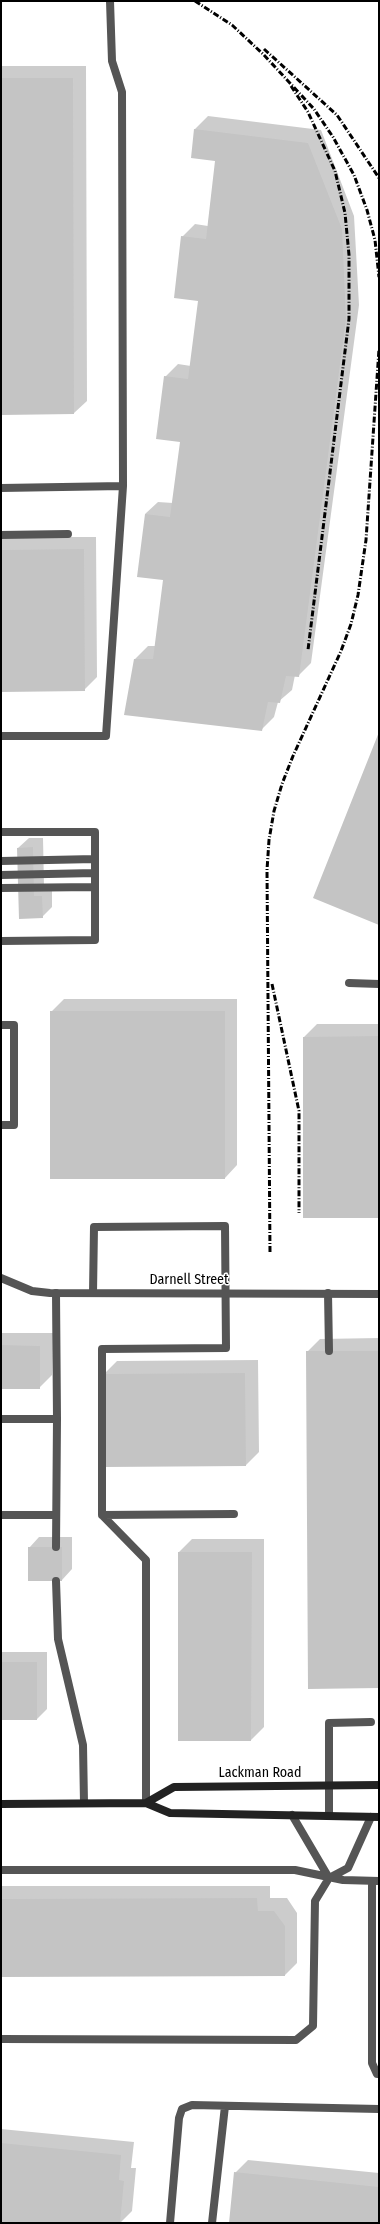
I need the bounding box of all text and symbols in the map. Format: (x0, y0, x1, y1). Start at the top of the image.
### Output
street label: Darnell Street (149, 1272, 229, 1288)
street label: Lackman Road (219, 1765, 301, 1781)

